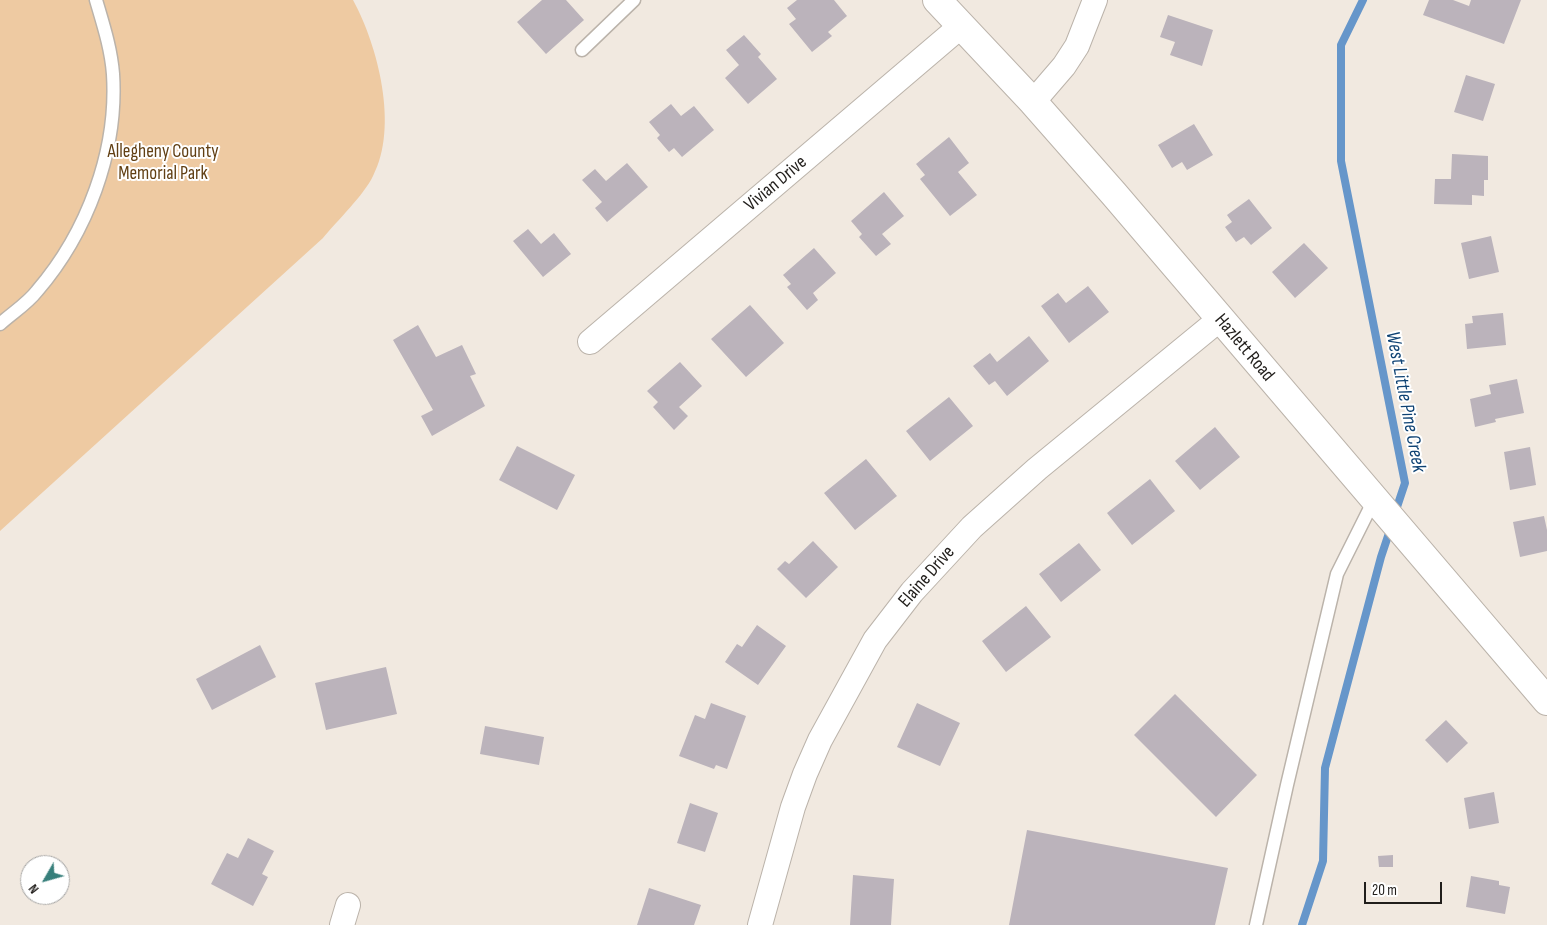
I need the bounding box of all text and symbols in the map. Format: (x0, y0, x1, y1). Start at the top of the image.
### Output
park label: Allegheny County Memorial Park (107, 141, 219, 185)
street label: Vivian Drive (740, 151, 812, 217)
street label: Hazlett Road (1209, 310, 1279, 386)
water label: West Little Pine Creek (1380, 330, 1430, 474)
street label: Elaine Drive (894, 542, 960, 612)
north arrow (20, 855, 70, 905)
scale bar (1367, 872, 1444, 904)
text: N (25, 881, 43, 897)
text: 20 m (1372, 881, 1397, 900)

